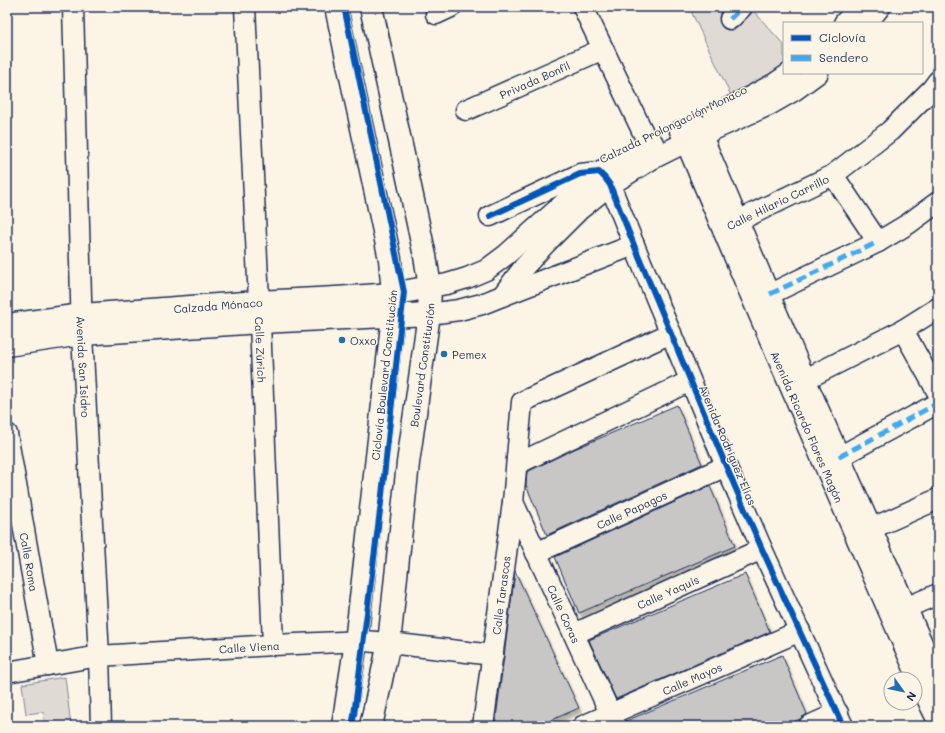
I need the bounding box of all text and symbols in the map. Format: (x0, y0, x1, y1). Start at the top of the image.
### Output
legend (783, 22, 923, 74)
text: Ciclovía (819, 29, 866, 45)
text: Sendero (819, 49, 868, 65)
street label: Privada Bonfil (497, 57, 572, 102)
street label: Calzada Prolongación Monaco (597, 81, 750, 166)
street label: Calle Hilario Carrillo (724, 171, 831, 233)
street label: Ciclovía Boulevard Constitución (368, 289, 400, 461)
street label: Calzada Mónaco (173, 294, 263, 316)
street label: Boulevard Constitución (406, 303, 437, 428)
street label: Avenida San Isidro (74, 316, 94, 418)
street label: Calle Zúrich (252, 316, 270, 383)
place label: Oxxo (350, 333, 377, 348)
marker: Oxxo (337, 335, 347, 345)
place label: Pemex (452, 347, 487, 362)
marker: Pemex (439, 349, 449, 359)
street label: Avenida Ricardo Flores Magón (768, 349, 847, 505)
street label: Avenida Rodríguez Elías (696, 383, 760, 507)
street label: Calle Papagos (594, 487, 669, 532)
street label: Calle Roma (17, 531, 42, 593)
street label: Calle Tarascos (488, 555, 513, 636)
street label: Calle Yaquis (634, 571, 701, 612)
street label: Calle Coras (544, 582, 584, 645)
street label: Calle Viena (218, 637, 280, 656)
street label: Calle Mayos (660, 659, 724, 698)
north arrow (883, 671, 923, 711)
text: N (903, 689, 920, 704)

